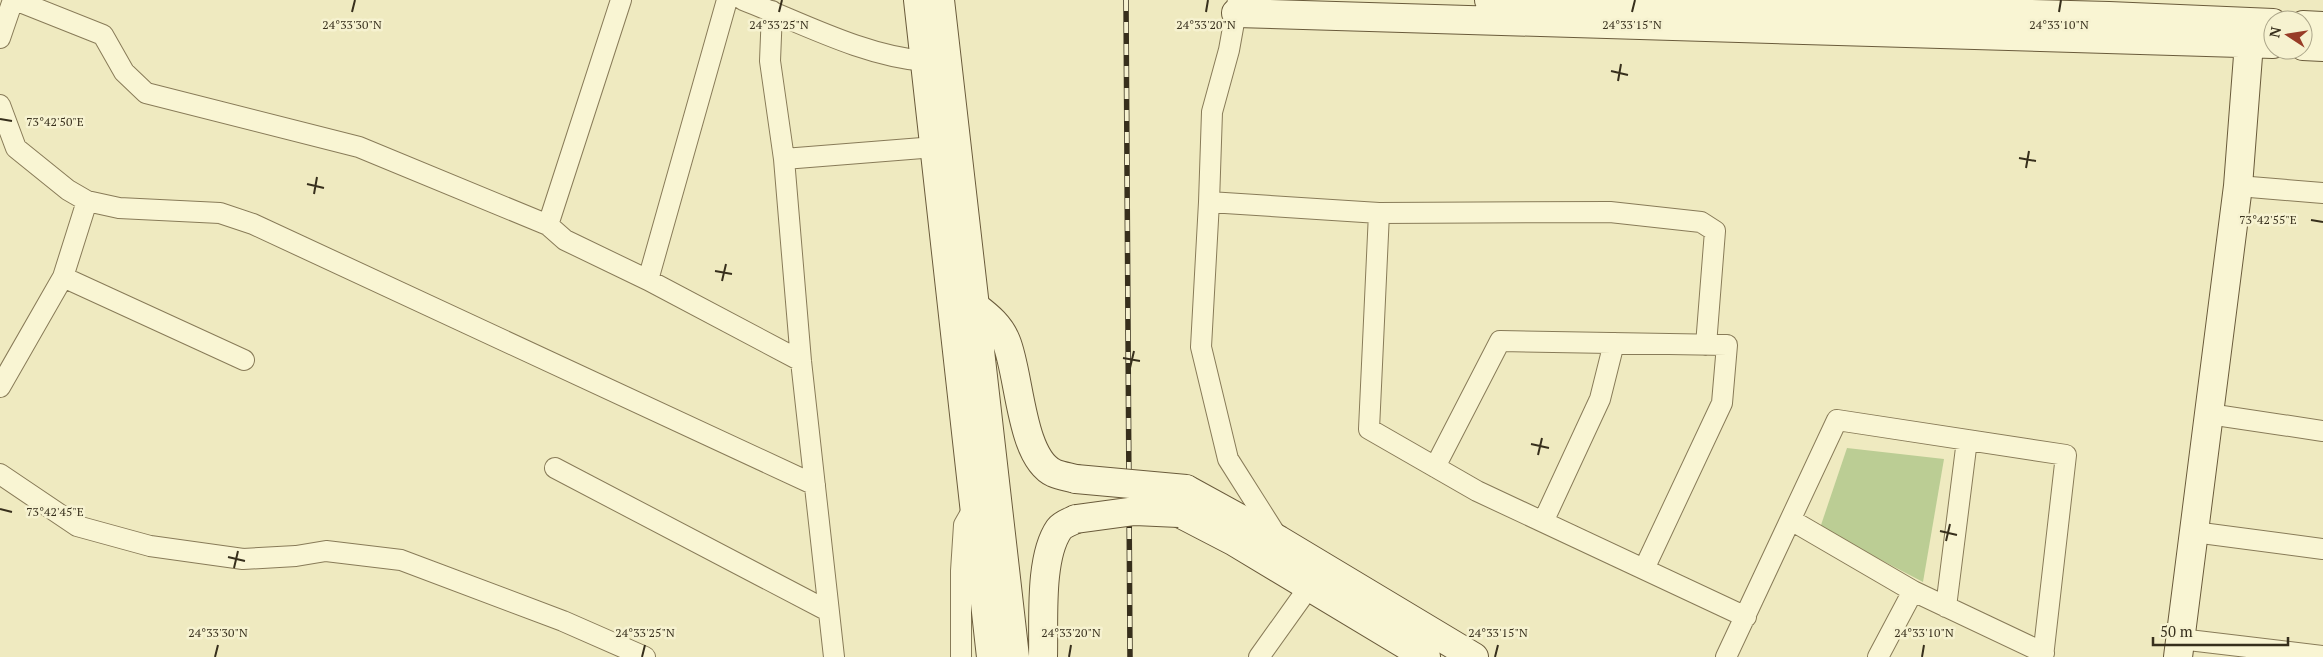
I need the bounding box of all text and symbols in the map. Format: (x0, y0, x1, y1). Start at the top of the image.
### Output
north arrow (2263, 10, 2313, 60)
text: 24°33'30"N (322, 17, 382, 32)
text: 24°33'25"N (749, 17, 809, 32)
text: 24°33'20"N (1176, 17, 1236, 32)
text: 24°33'15"N (1602, 17, 1662, 32)
text: 24°33'10"N (2029, 17, 2089, 32)
text: N (2264, 25, 2285, 39)
text: 73°42'50"E (26, 114, 84, 129)
text: 73°42'55"E (2239, 212, 2297, 227)
text: 73°42'45"E (26, 504, 84, 519)
scale bar (2153, 614, 2288, 646)
text: 50 m (2160, 621, 2193, 641)
text: 24°33'30"N (188, 625, 248, 640)
text: 24°33'25"N (615, 625, 675, 640)
text: 24°33'20"N (1041, 625, 1101, 640)
text: 24°33'15"N (1468, 625, 1528, 640)
text: 24°33'10"N (1894, 625, 1954, 640)

